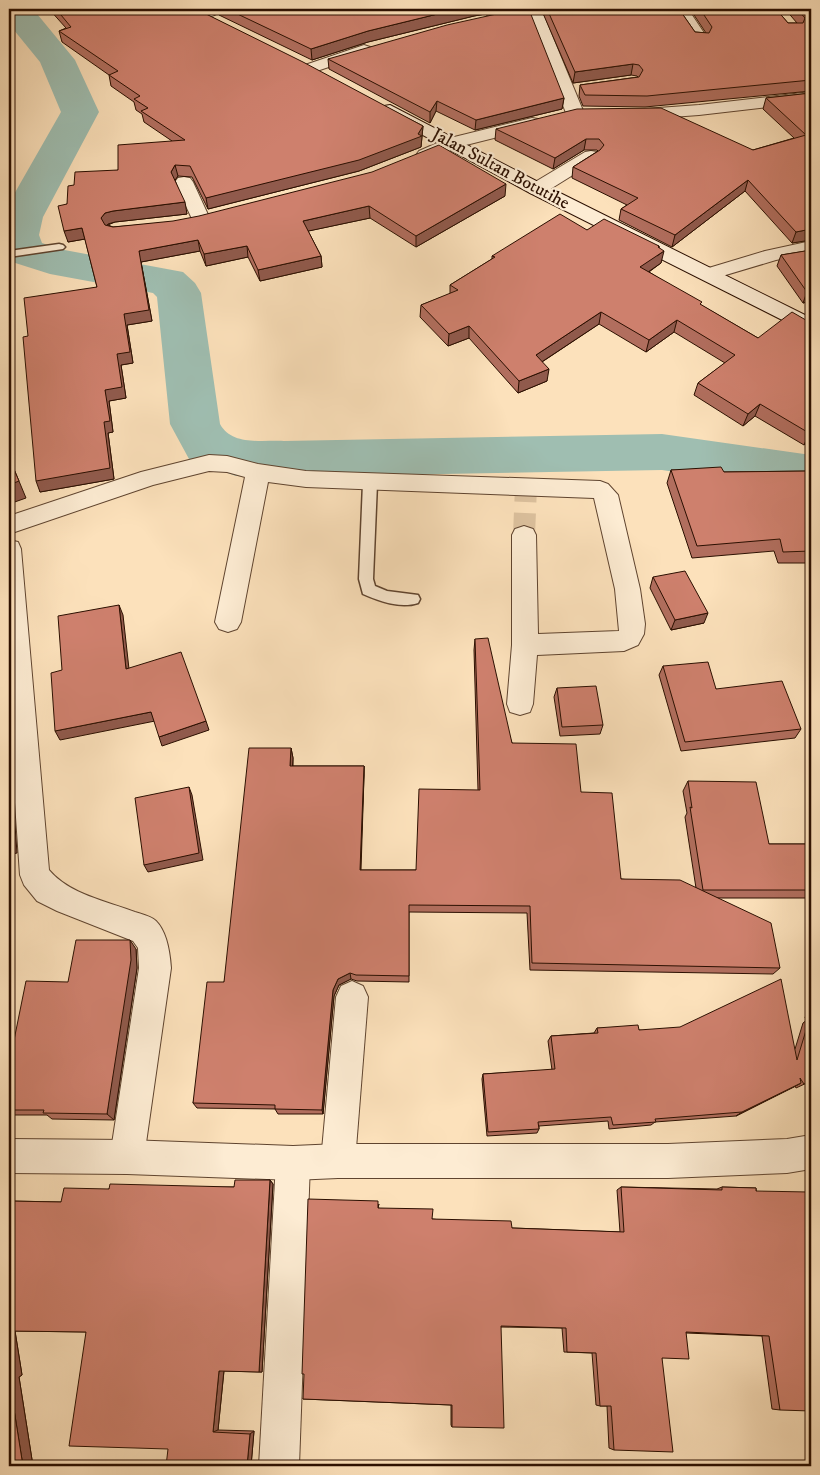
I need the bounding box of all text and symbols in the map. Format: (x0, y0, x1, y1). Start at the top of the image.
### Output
street label: Jalan Sultan Botutihe (426, 122, 573, 214)

